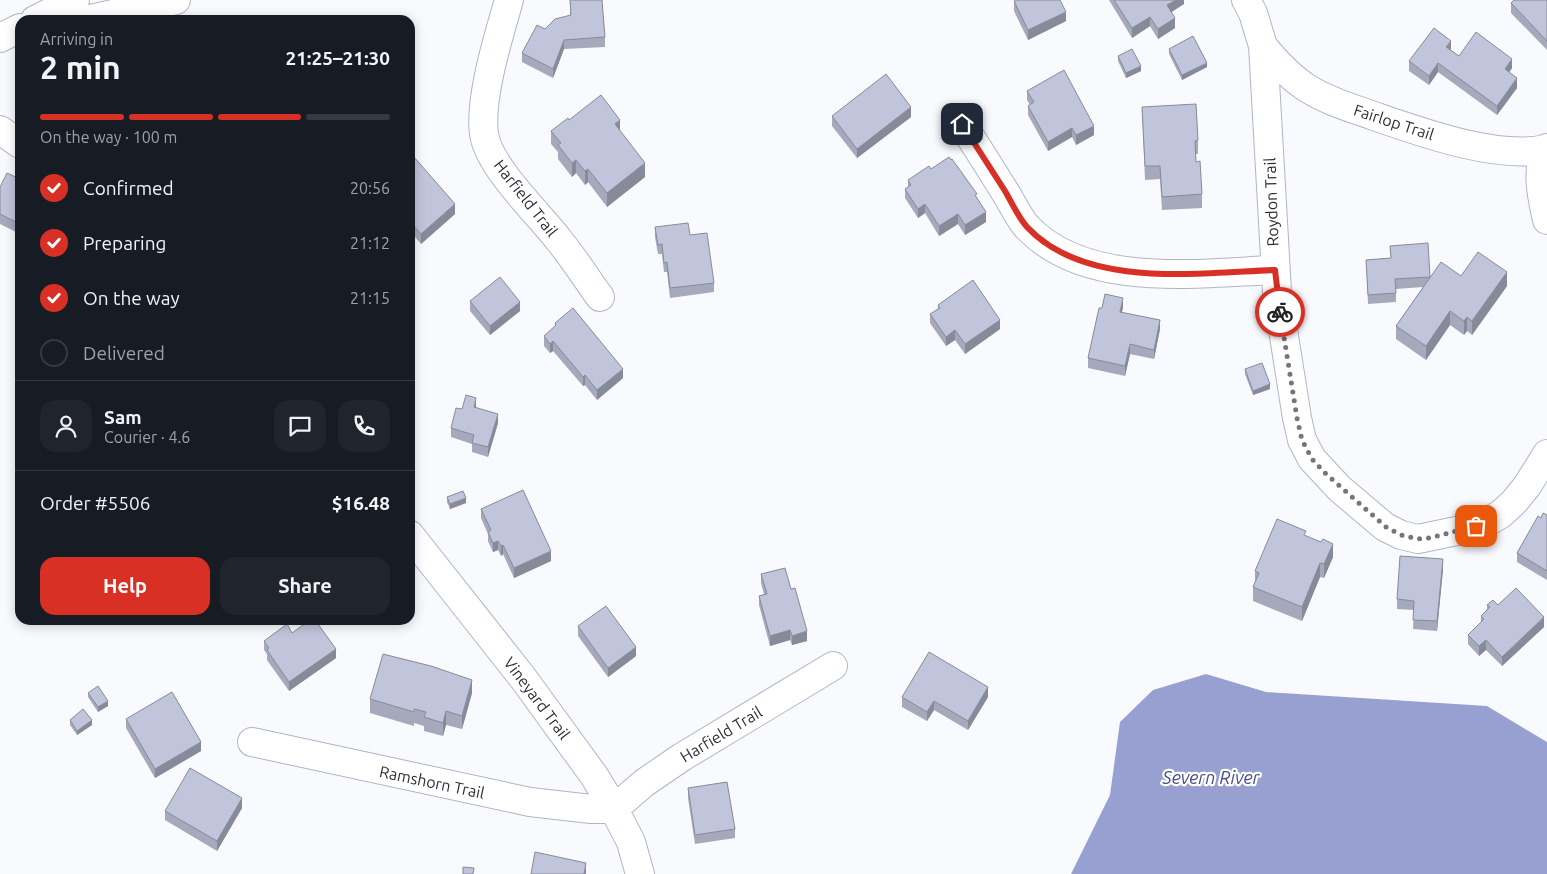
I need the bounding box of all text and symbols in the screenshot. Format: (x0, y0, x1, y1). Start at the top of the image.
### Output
text: Arriving in (40, 30, 113, 48)
text: 21:25–21:30 (285, 47, 390, 69)
text: 2 min (40, 49, 121, 85)
street label: Fairlop Trail (1352, 101, 1436, 143)
pin (941, 103, 983, 145)
icon: home (948, 110, 976, 138)
text: On the way · 100 m (40, 128, 177, 146)
street label: Harfield Trail (491, 156, 561, 240)
street label: Roydon Trail (1260, 157, 1282, 247)
icon: check (40, 174, 68, 202)
text: Confirmed (83, 177, 174, 199)
text: 20:56 (350, 179, 390, 197)
icon: check (40, 229, 68, 257)
text: Preparing (83, 232, 167, 254)
text: 21:12 (350, 234, 390, 252)
icon: check (40, 284, 68, 312)
text: On the way (83, 287, 180, 309)
courier (1255, 287, 1305, 337)
text: 21:15 (350, 289, 390, 307)
icon: bike (1266, 298, 1294, 326)
text: Delivered (83, 342, 165, 364)
button: person (40, 400, 92, 452)
button: chat (274, 400, 326, 452)
button: phone (338, 400, 390, 452)
text: Sam (104, 406, 142, 428)
text: Courier · 4.6 (104, 428, 190, 446)
text: Order #5506 (40, 492, 150, 514)
text: $16.48 (332, 492, 390, 514)
pin (1455, 505, 1497, 547)
icon: bag (1462, 512, 1490, 540)
button: Help (40, 557, 210, 615)
button: Share (220, 557, 390, 615)
street label: Vineyard Trail (500, 653, 574, 743)
street label: Harfield Trail (677, 703, 765, 765)
street label: Ramshorn Trail (378, 762, 486, 802)
water label: Severn River (1162, 767, 1261, 787)

